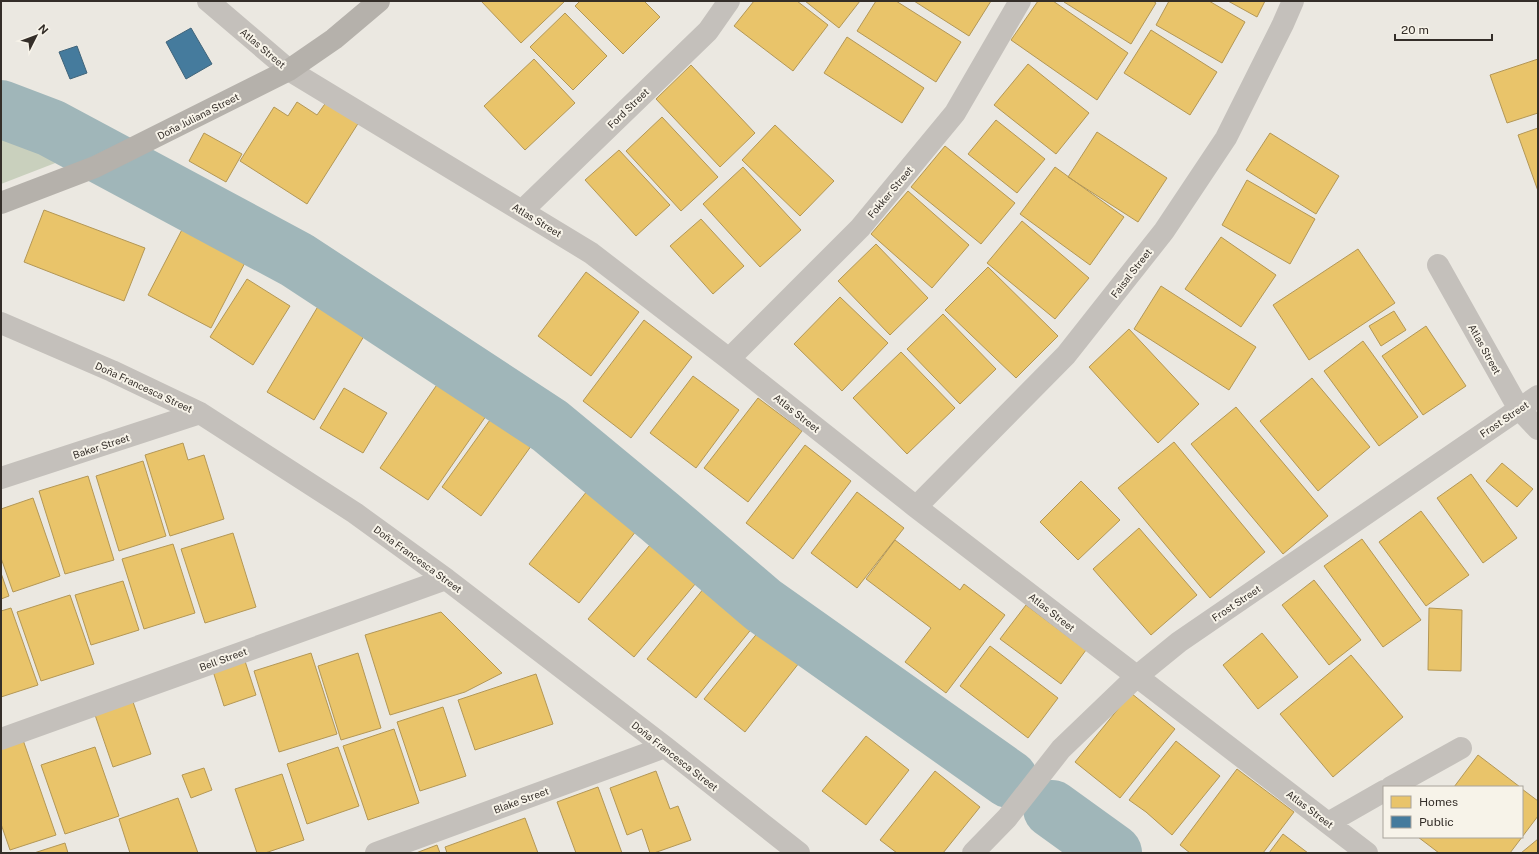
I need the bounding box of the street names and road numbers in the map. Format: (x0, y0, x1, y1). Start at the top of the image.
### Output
street label: Atlas Street (238, 26, 288, 71)
street label: Ford Street (605, 85, 651, 131)
street label: Doña Juliana Street (155, 90, 241, 142)
street label: Fokker Street (865, 164, 915, 220)
street label: Atlas Street (510, 201, 564, 240)
street label: Faisal Street (1108, 246, 1154, 300)
street label: Atlas Street (1466, 322, 1504, 376)
street label: Doña Francesca Street (93, 359, 195, 415)
street label: Atlas Street (771, 391, 823, 435)
street label: Frost Street (1477, 398, 1531, 440)
street label: Baker Street (71, 431, 131, 461)
street label: Doña Francesca Street (372, 523, 464, 595)
street label: Frost Street (1209, 582, 1263, 624)
street label: Atlas Street (1026, 590, 1078, 634)
street label: Bell Street (197, 645, 249, 673)
street label: Doña Francesca Street (630, 719, 721, 793)
street label: Blake Street (492, 784, 550, 816)
street label: Atlas Street (1284, 787, 1336, 831)

